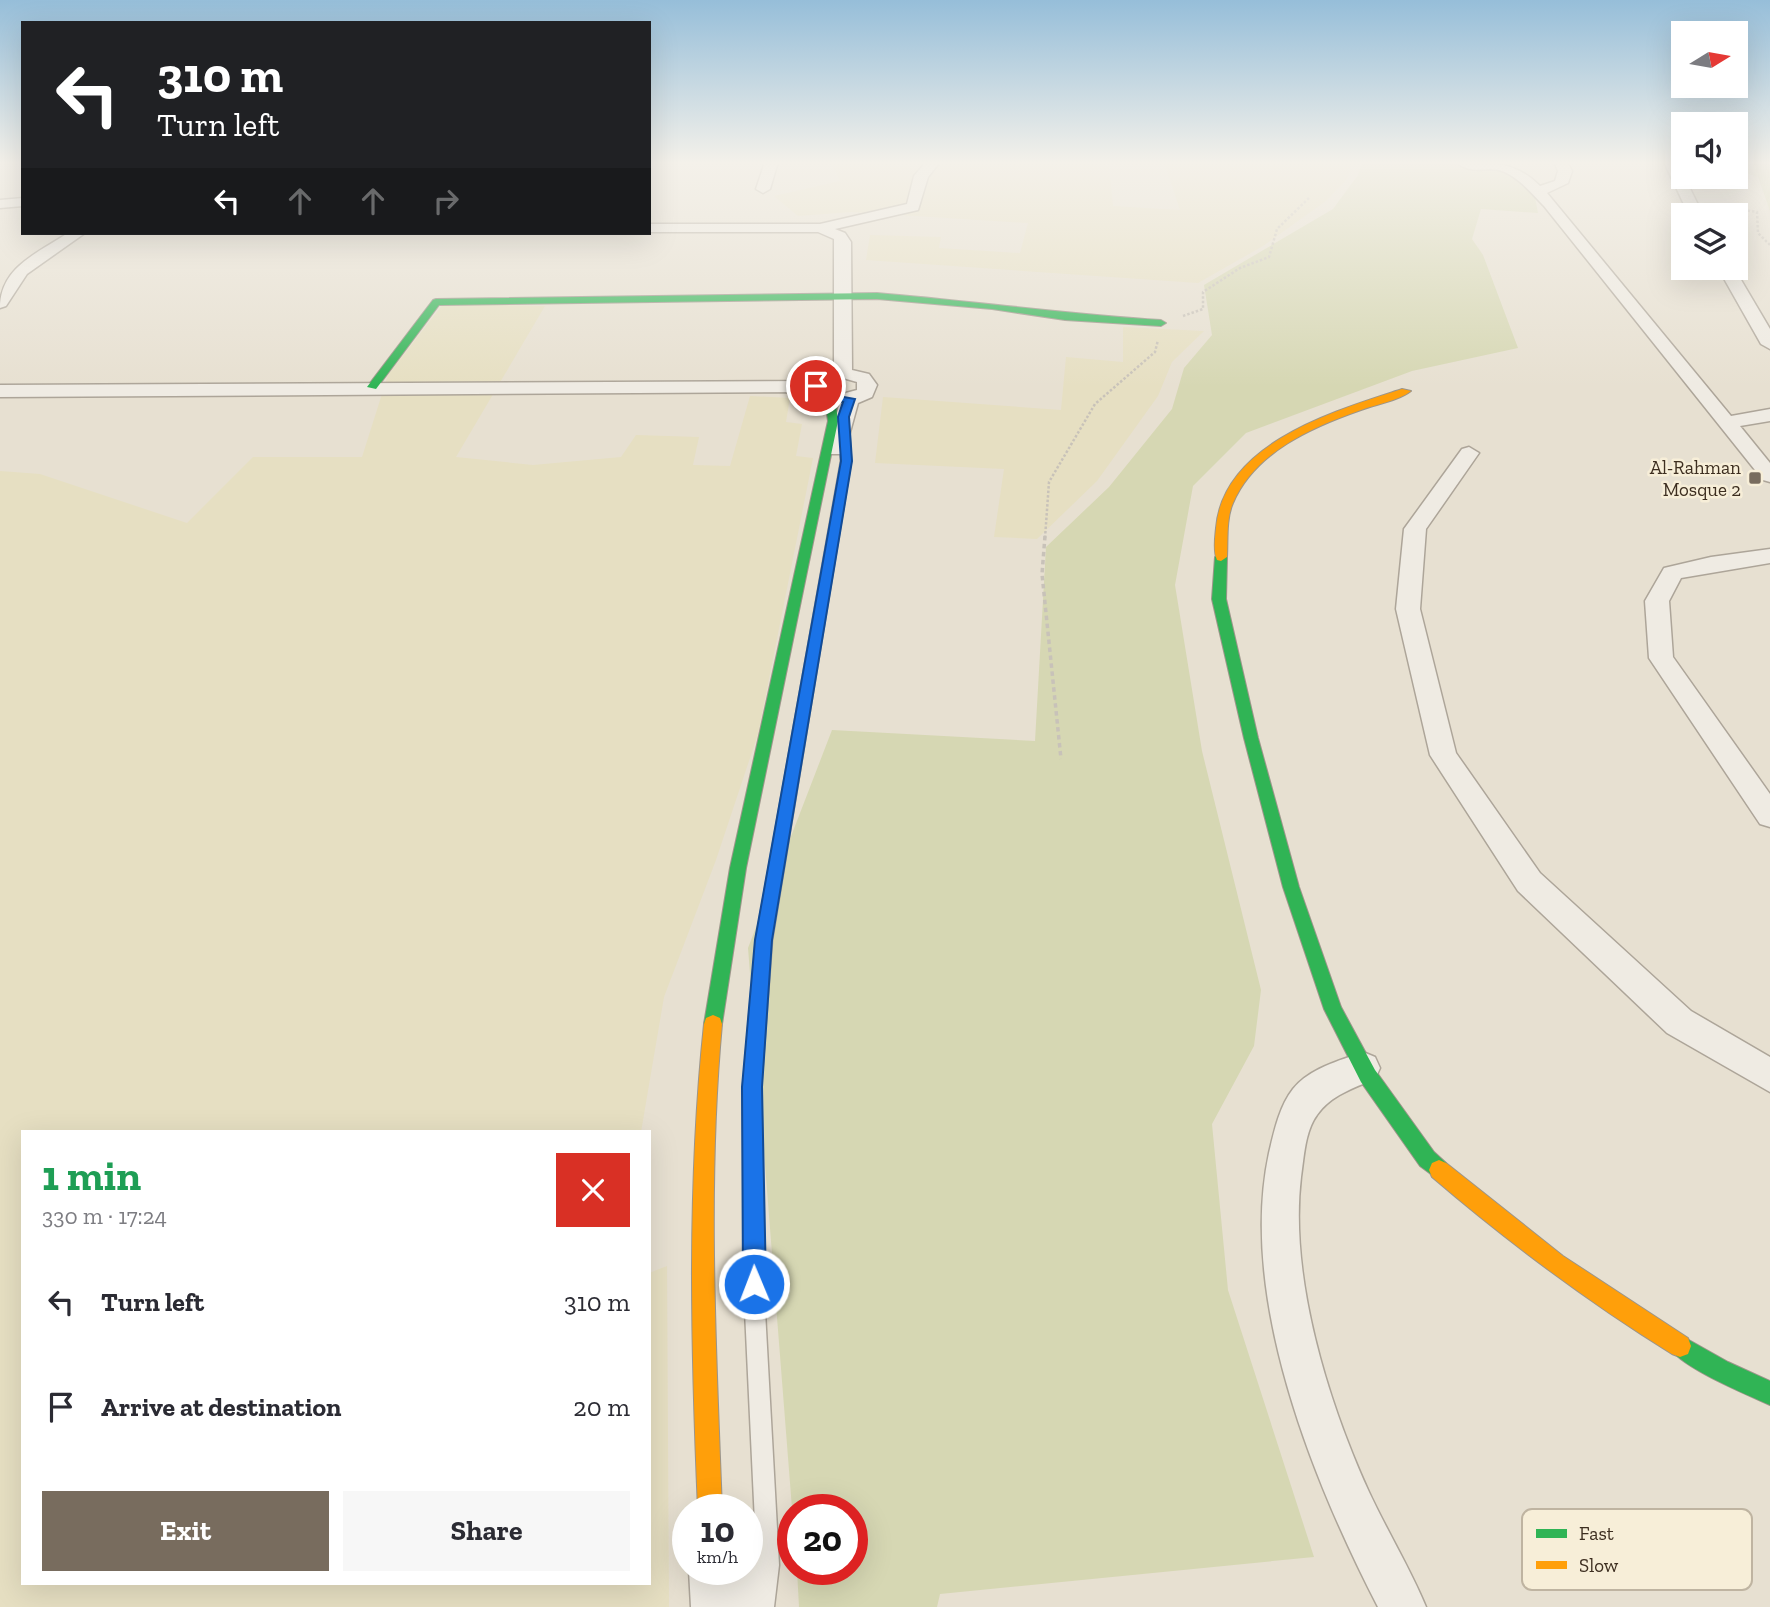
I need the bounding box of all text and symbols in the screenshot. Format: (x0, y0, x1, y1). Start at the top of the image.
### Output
north arrow (1671, 21, 1748, 98)
map controls (1671, 21, 1748, 280)
text: 310 m (157, 46, 283, 105)
icon: left (42, 49, 133, 140)
text: Turn left (157, 106, 279, 144)
button: sound (1671, 112, 1748, 189)
icon: left (208, 182, 246, 220)
icon: ahead (281, 182, 319, 220)
icon: ahead (354, 182, 392, 220)
icon: right (427, 182, 465, 220)
button: layers (1671, 203, 1748, 280)
pin (786, 356, 846, 416)
icon: arrive (797, 367, 835, 405)
place label: Al-Rahman Mosque 2 (1650, 456, 1741, 501)
marker: Al-Rahman Mosque 2 (1747, 470, 1763, 486)
text: 1 min (42, 1150, 141, 1201)
button: close (556, 1153, 630, 1227)
text: 330 m · 17:24 (42, 1202, 167, 1230)
position arrow (717, 1247, 791, 1321)
icon: left (42, 1283, 80, 1321)
text: Turn left (101, 1286, 204, 1318)
text: 310 m (564, 1286, 630, 1318)
icon: arrive (42, 1388, 80, 1426)
text: Arrive at destination (101, 1391, 341, 1423)
text: 20 m (573, 1391, 630, 1423)
button: Exit (42, 1491, 329, 1571)
button: Share (343, 1491, 630, 1571)
speed limit sign: 20 (777, 1494, 868, 1585)
text: 10 (700, 1509, 735, 1551)
legend (1522, 1509, 1752, 1590)
text: Fast (1579, 1522, 1614, 1545)
text: km/h (697, 1546, 738, 1568)
text: Slow (1579, 1554, 1619, 1577)

